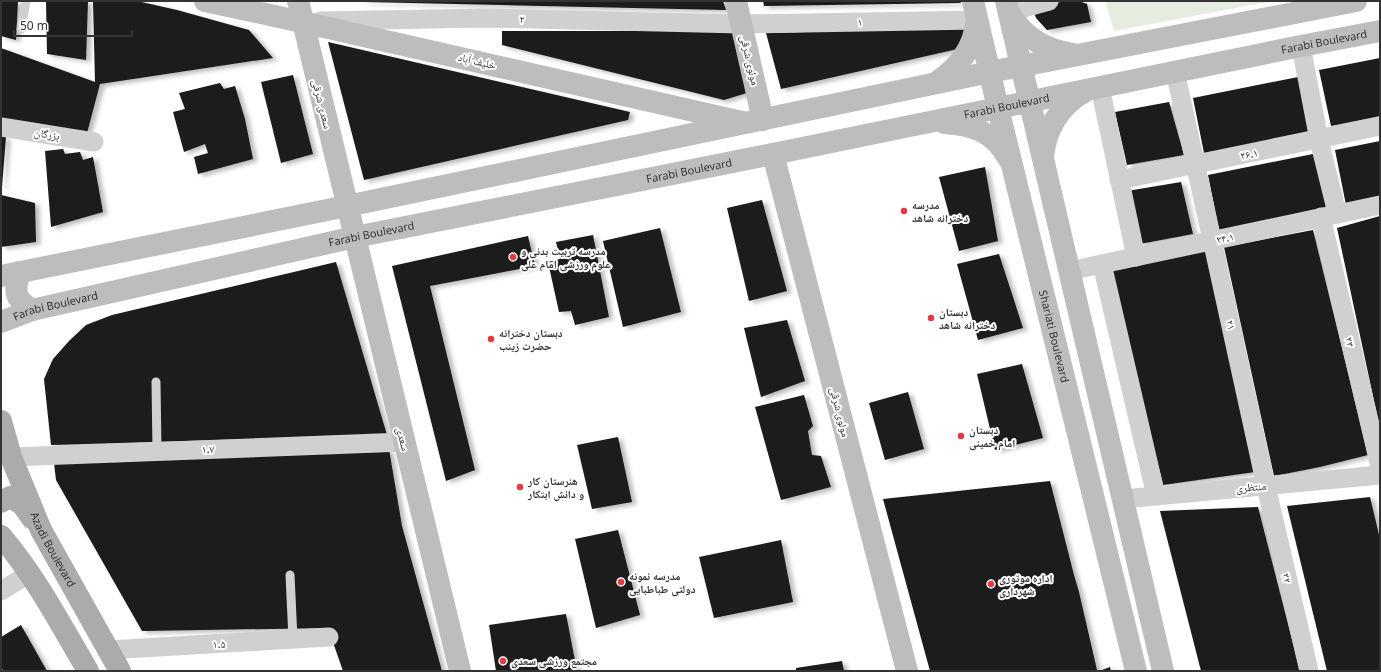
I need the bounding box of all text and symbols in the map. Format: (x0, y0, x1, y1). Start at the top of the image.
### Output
street label: ۲ (519, 11, 525, 26)
scale bar (14, 12, 132, 38)
street label: ۱ (857, 14, 863, 29)
text: 50 m (20, 17, 48, 34)
street label: Farabi Boulevard (1280, 26, 1368, 57)
street label: مولوی شرقی (737, 33, 764, 87)
street label: خلیف آباد (457, 49, 498, 72)
street label: سعدی شرقی (309, 78, 336, 130)
street label: Farabi Boulevard (962, 90, 1051, 122)
street label: بزرگان (33, 124, 61, 143)
street label: ۲۶.۱ (1239, 144, 1259, 163)
street label: Farabi Boulevard (645, 154, 733, 186)
place label: مدرسه دخترانه شاهد (912, 197, 968, 225)
marker: مدرسه دخترانه شاهد (899, 206, 909, 216)
street label: Farabi Boulevard (327, 217, 415, 250)
street label: ۲۴.۱ (1215, 228, 1235, 247)
place label: مدرسه تربیت بدنی و علوم ورزشی امام علی (521, 243, 611, 272)
marker: مدرسه تربیت بدنی و علوم ورزشی امام علی (508, 252, 518, 262)
street label: Farabi Boulevard (11, 287, 99, 324)
street label: Shariati Boulevard (1036, 289, 1073, 384)
place label: دبستان دخترانه شاهد (939, 304, 995, 332)
marker: دبستان دخترانه شاهد (926, 313, 936, 323)
street label: ۲۱ (1223, 318, 1240, 331)
place label: دبستان دخترانه حضرت زینب (499, 325, 563, 353)
marker: دبستان دخترانه حضرت زینب (486, 334, 496, 344)
street label: ۲۳ (1342, 335, 1359, 348)
street label: مولوی شرقی (827, 385, 854, 439)
place label: دبستان امام خمینی (969, 422, 1015, 451)
street label: سعدی (393, 426, 414, 452)
marker: دبستان امام خمینی (956, 431, 966, 441)
street label: ۱.۷ (201, 441, 215, 456)
place label: هنرستان کار و دانش ابتکار (527, 473, 584, 502)
street label: منتظری (1235, 478, 1267, 495)
marker: هنرستان کار و دانش ابتکار (515, 482, 525, 492)
street label: Azadi Boulevard (27, 510, 79, 590)
place label: مدرسه نمونه دولتی طباطبایی (629, 568, 696, 597)
place label: اداره موتوری شهرداری (999, 570, 1053, 599)
street label: ۲۲ (1279, 571, 1296, 584)
marker: مدرسه نمونه دولتی طباطبایی (616, 577, 626, 587)
marker: اداره موتوری شهرداری (986, 579, 996, 589)
street label: ۱.۵ (212, 636, 226, 651)
place label: مجتمع ورزشی سعدی (511, 653, 597, 669)
marker: مجتمع ورزشی سعدی (498, 656, 508, 666)

